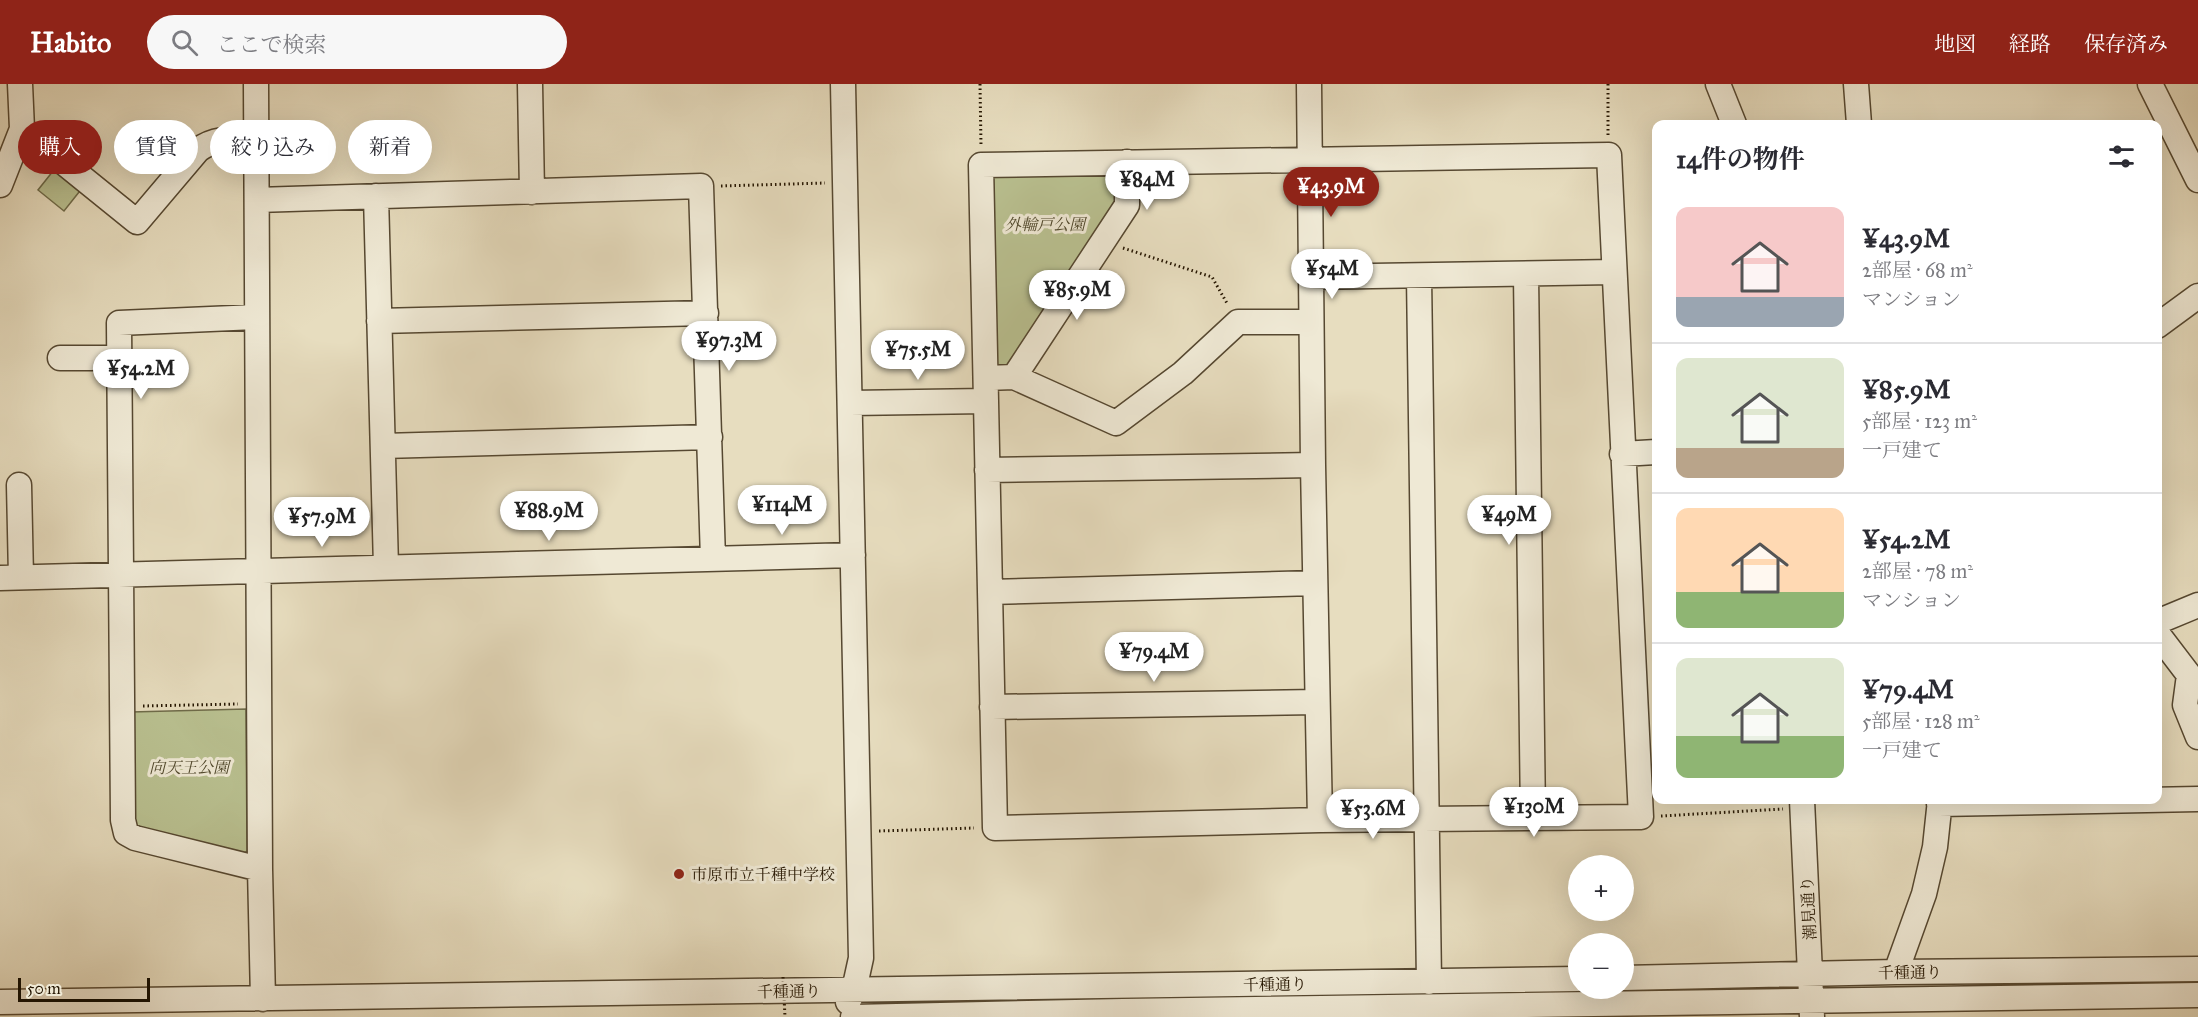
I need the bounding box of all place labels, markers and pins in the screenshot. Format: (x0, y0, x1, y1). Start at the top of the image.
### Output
pin: ¥84M (1111, 160, 1183, 211)
pin: ¥43.9M (1282, 167, 1380, 218)
pin: ¥54M (1296, 249, 1368, 300)
pin: ¥85.9M (1028, 270, 1126, 321)
pin: ¥97.3M (680, 321, 778, 372)
pin: ¥75.5M (869, 330, 967, 381)
pin: ¥54.2M (92, 349, 190, 400)
pin: ¥114M (740, 485, 824, 536)
pin: ¥88.9M (500, 491, 598, 542)
pin: ¥49M (1473, 495, 1545, 546)
pin: ¥57.9M (273, 497, 371, 548)
pin: ¥79.4M (1105, 632, 1203, 683)
pin: ¥130M (1492, 787, 1576, 838)
pin: ¥53.6M (1324, 789, 1422, 840)
place label: 市原市立千種中学校 (691, 865, 835, 884)
marker: 市原市立千種中学校 (672, 867, 686, 881)

